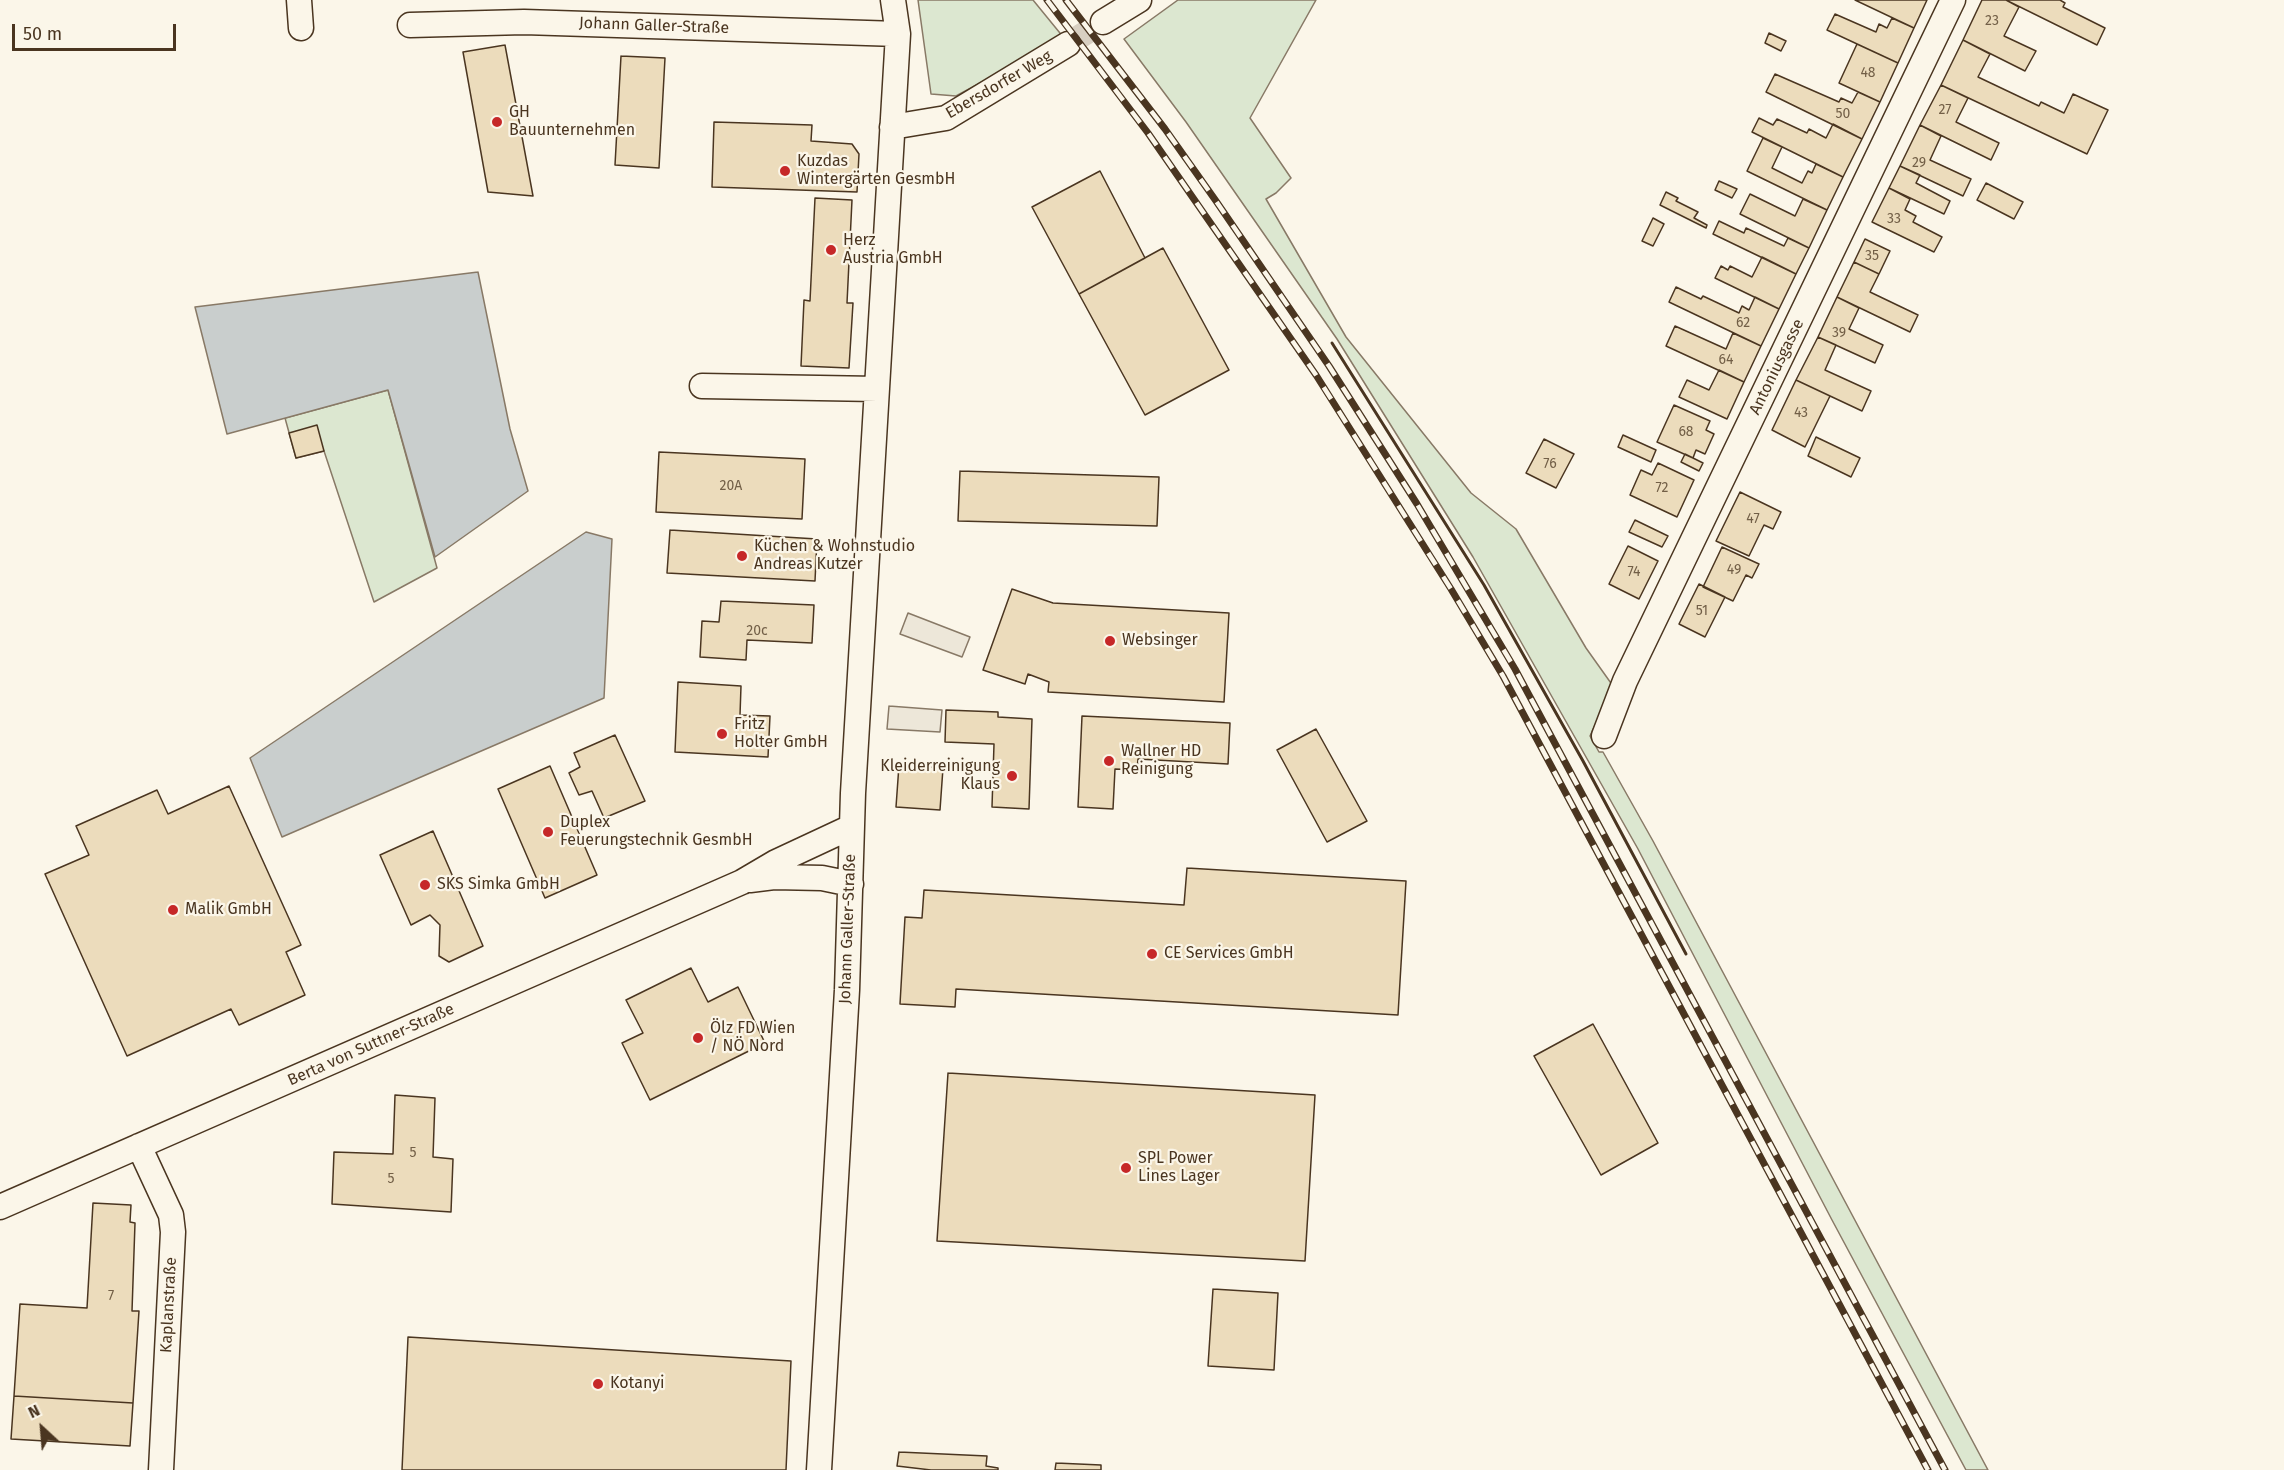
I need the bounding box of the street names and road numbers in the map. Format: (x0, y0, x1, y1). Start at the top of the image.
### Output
street label: Johann Galler-Straße (578, 14, 730, 38)
street label: Ebersdorfer Weg (942, 47, 1056, 123)
street label: Antoniusgasse (1746, 316, 1808, 418)
street label: Johann Galler-Straße (836, 853, 860, 1005)
street label: Berta von Suttner-Straße (285, 1000, 457, 1090)
street label: Kaplanstraße (157, 1257, 181, 1353)

